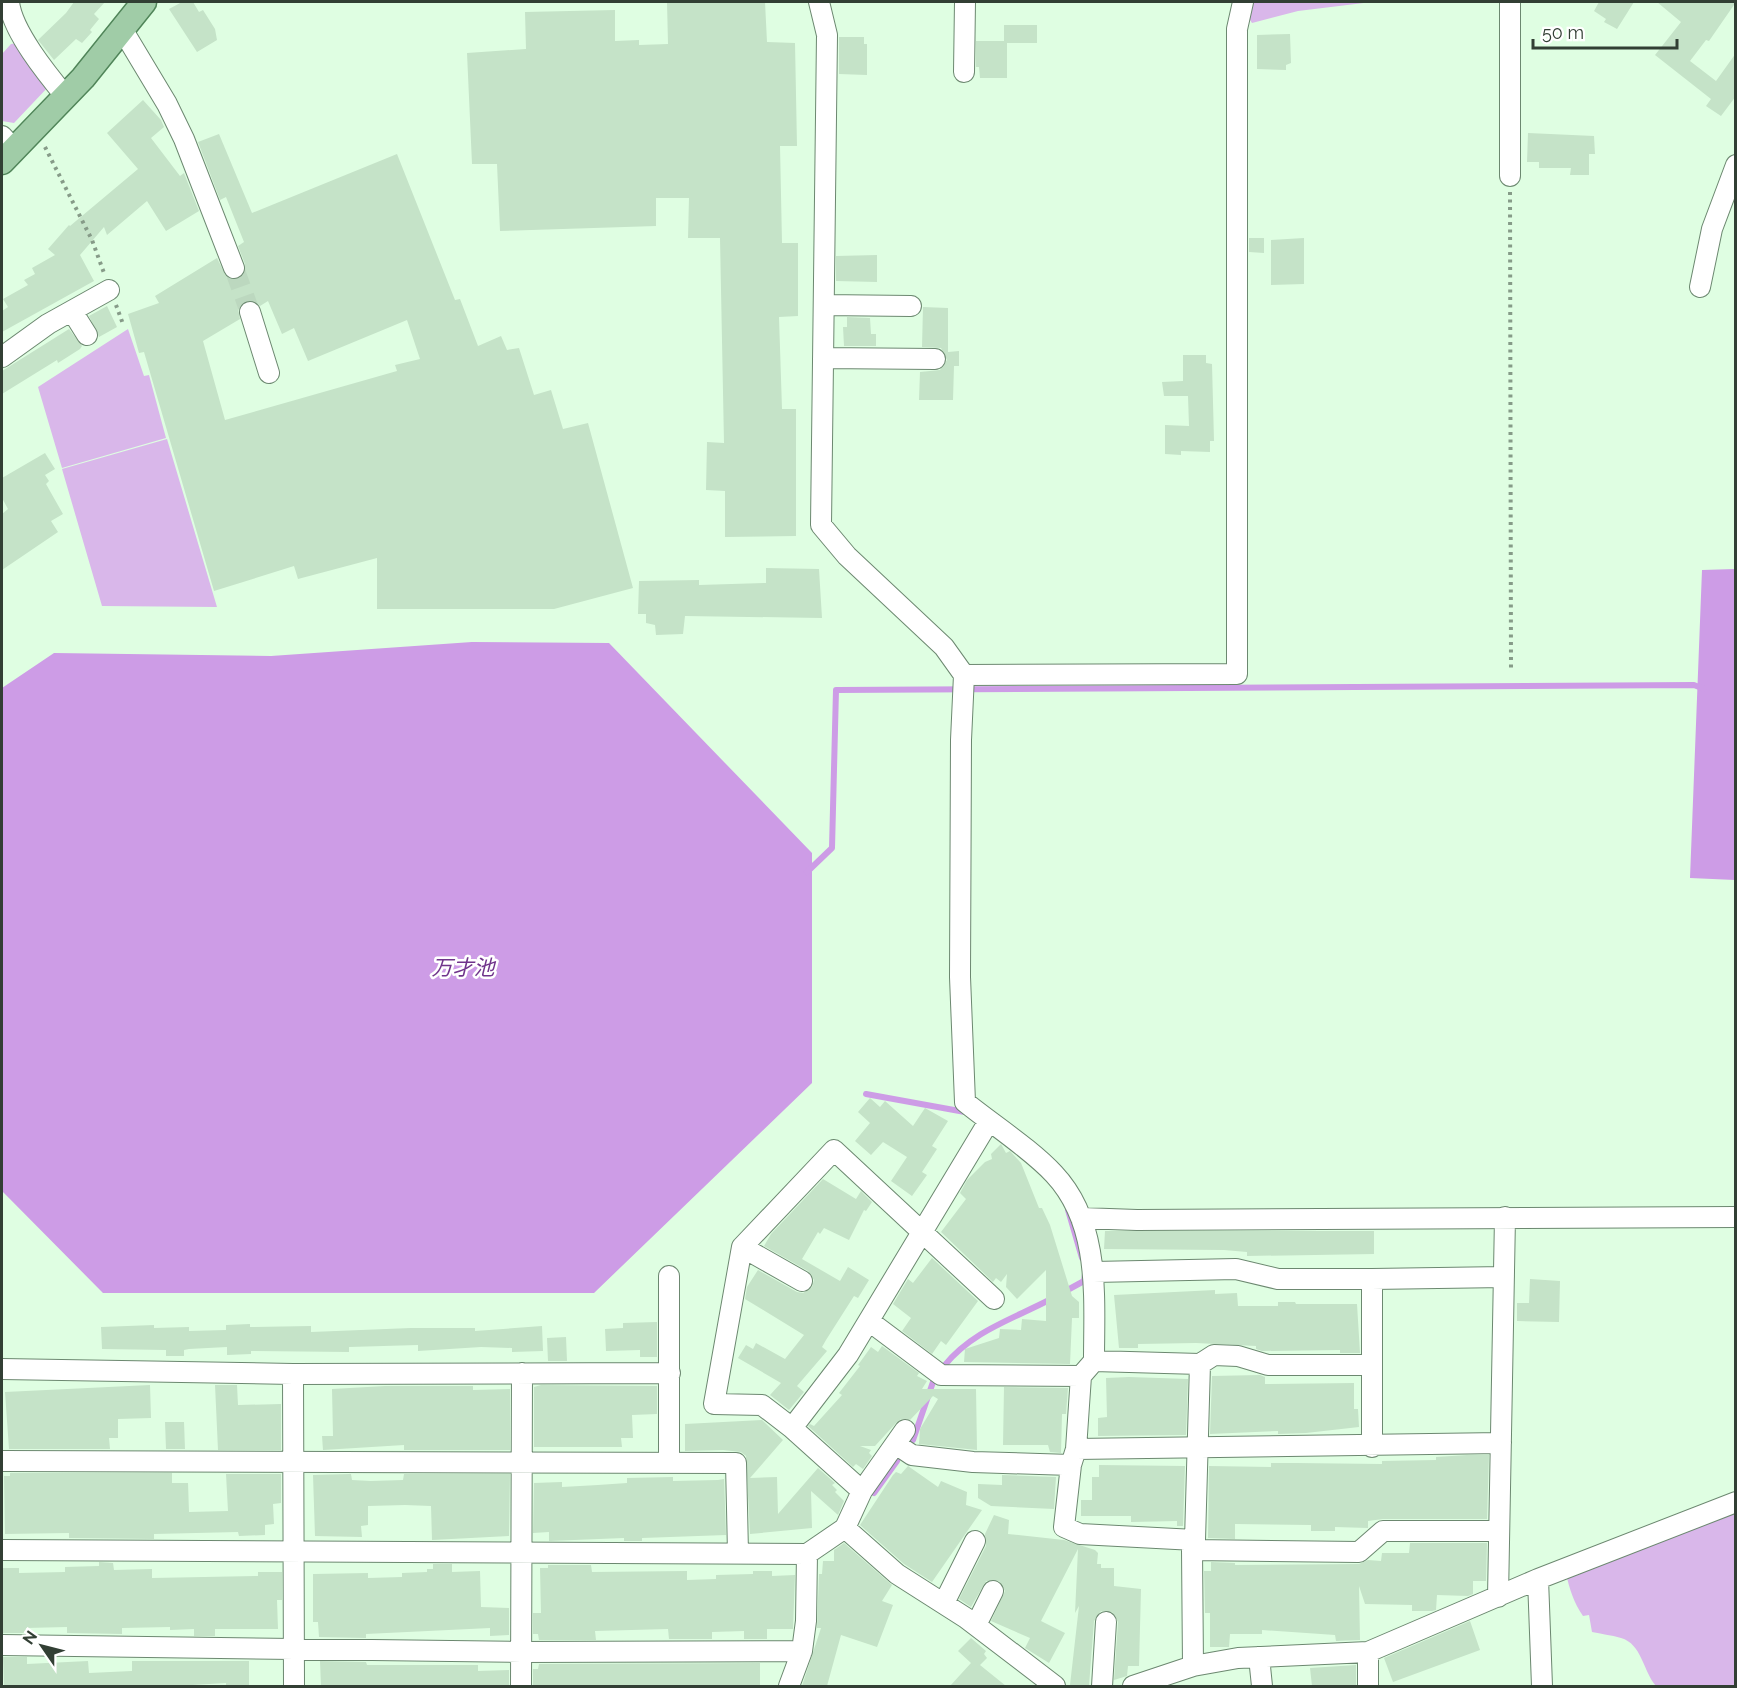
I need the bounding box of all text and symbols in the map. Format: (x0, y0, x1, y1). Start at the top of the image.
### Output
scale bar (1533, 12, 1677, 50)
text: 50 m (1542, 22, 1584, 43)
water label: 万才池 (432, 955, 496, 980)
north arrow (12, 1616, 72, 1676)
text: N (19, 1627, 41, 1648)

